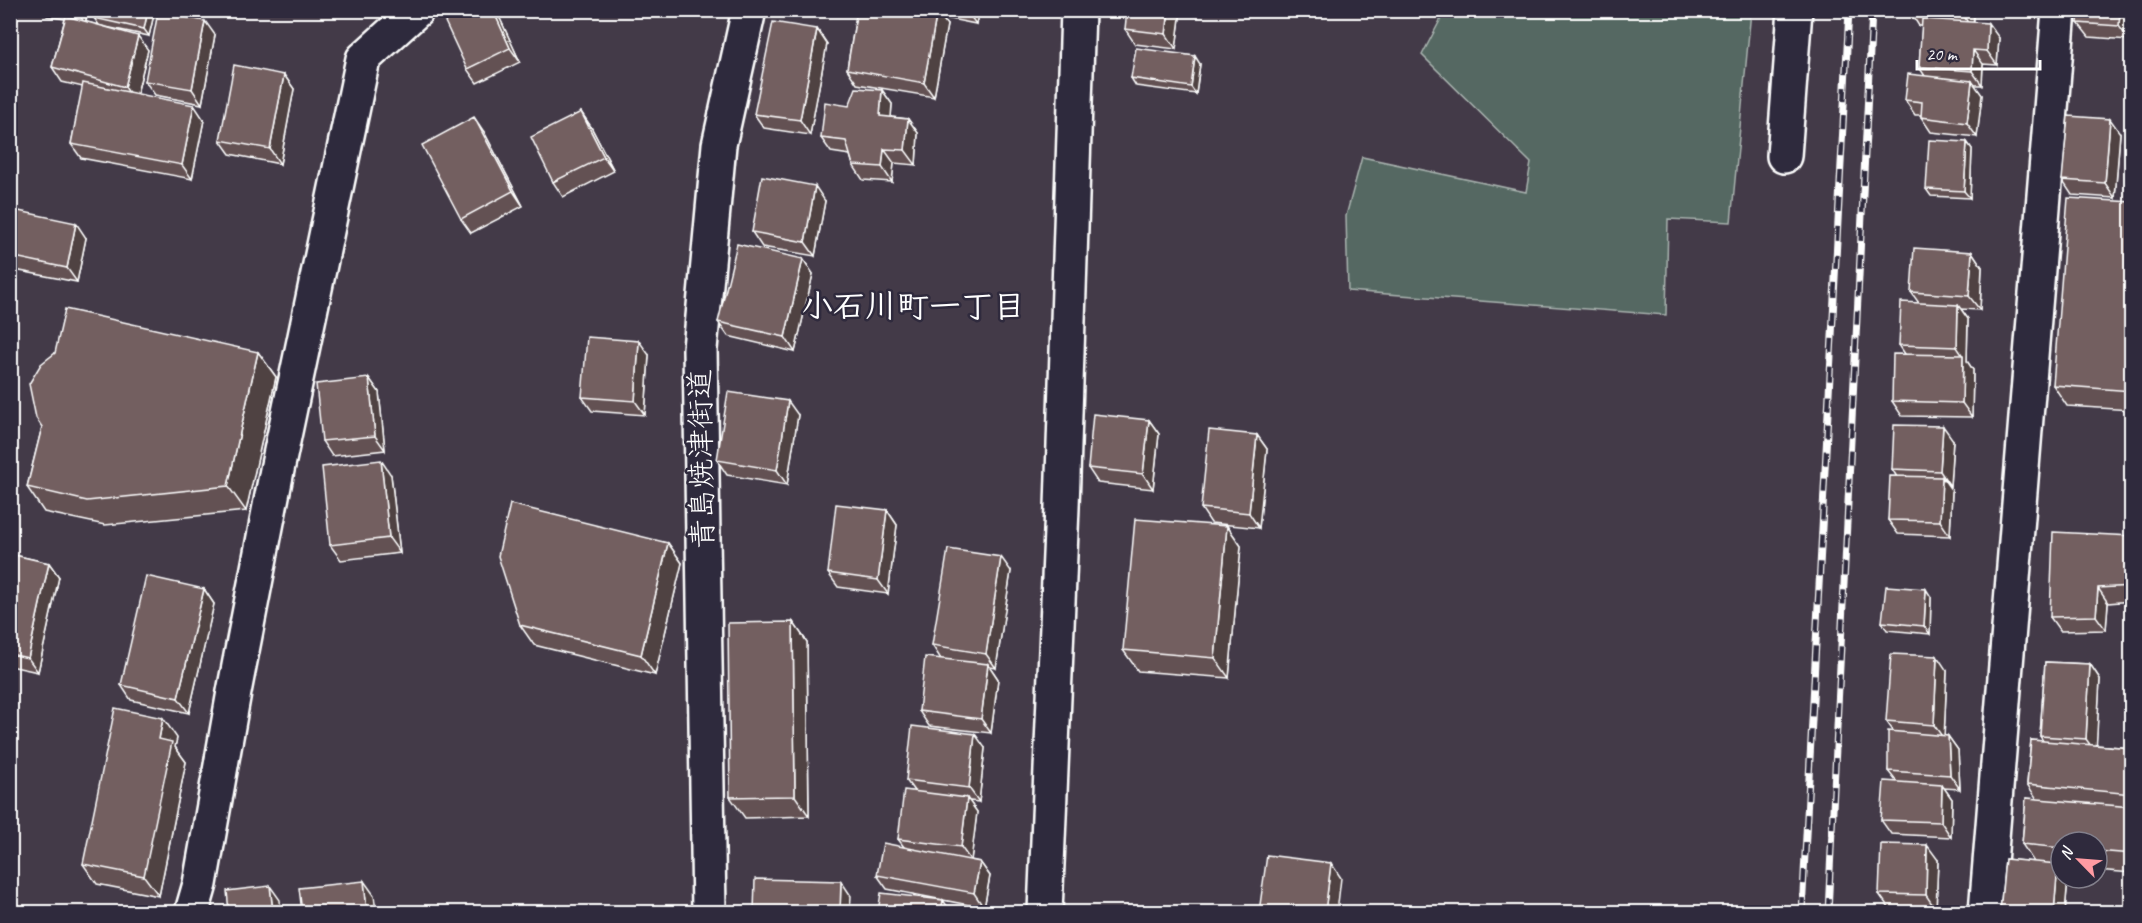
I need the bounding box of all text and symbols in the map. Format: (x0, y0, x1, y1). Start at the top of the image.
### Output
scale bar (1917, 33, 2040, 71)
text: 20 m (1926, 43, 1959, 65)
district label: 小石川町一丁目 (801, 286, 1025, 327)
street label: 青島焼津街道 (680, 369, 722, 549)
north arrow (2049, 830, 2109, 890)
text: N (2055, 843, 2079, 863)

